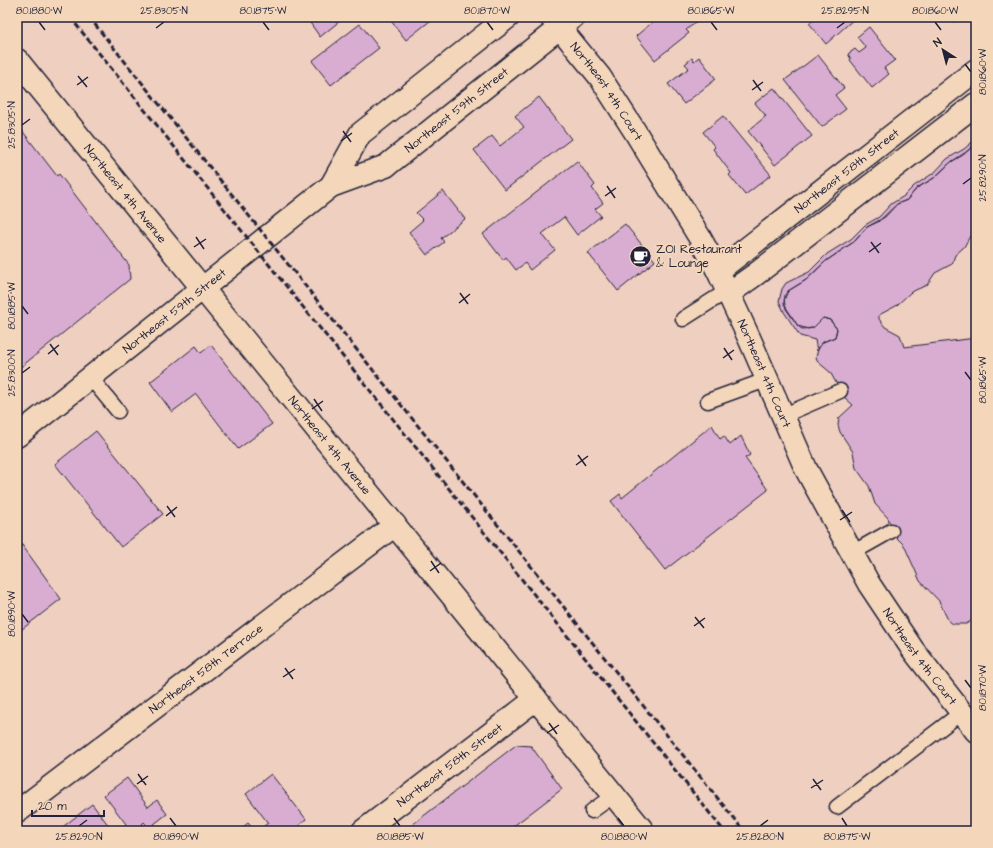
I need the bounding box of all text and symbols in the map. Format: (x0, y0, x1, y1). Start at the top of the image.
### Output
text: 80.1880°W (16, 4, 63, 18)
text: 25.8305°N (140, 4, 188, 18)
text: 80.1875°W (240, 4, 287, 18)
text: 80.1870°W (464, 4, 511, 18)
text: 80.1865°W (688, 4, 735, 18)
text: 25.8295°N (821, 4, 869, 18)
text: 80.1860°W (912, 4, 959, 18)
north arrow (923, 30, 963, 70)
text: N (930, 34, 945, 50)
street label: Northeast 4th Court (566, 38, 647, 144)
text: 80.1860°W (976, 48, 990, 95)
street label: Northeast 59th Street (401, 63, 512, 156)
text: 25.8305°N (5, 101, 19, 149)
street label: Northeast 58th Street (790, 124, 903, 217)
street label: Northeast 4th Avenue (80, 140, 171, 247)
text: 25.8290°N (976, 155, 990, 201)
place label: ZOI Restaurant & Lounge (656, 241, 742, 273)
cafe icon: ZOI Restaurant & Lounge (627, 243, 653, 269)
street label: Northeast 59th Street (119, 264, 230, 357)
text: 80.1885°W (5, 282, 19, 330)
street label: Northeast 4th Court (733, 316, 796, 430)
text: 25.8300°N (5, 350, 19, 396)
text: 80.1865°W (976, 356, 990, 403)
street label: Northeast 4th Avenue (284, 392, 375, 498)
text: 80.1890°W (5, 591, 19, 637)
street label: Northeast 4th Court (879, 604, 961, 709)
street label: Northeast 58th Terrace (145, 619, 267, 718)
text: 80.1870°W (976, 664, 990, 711)
street label: Northeast 58th Street (393, 719, 506, 811)
scale bar (32, 792, 104, 818)
text: 20 m (38, 798, 67, 815)
text: 25.8290°N (56, 830, 102, 844)
text: 80.1890°W (153, 830, 199, 844)
text: 80.1885°W (376, 830, 424, 844)
text: 80.1880°W (601, 830, 648, 844)
text: 25.8280°N (736, 830, 784, 844)
text: 80.1875°W (824, 830, 871, 844)

